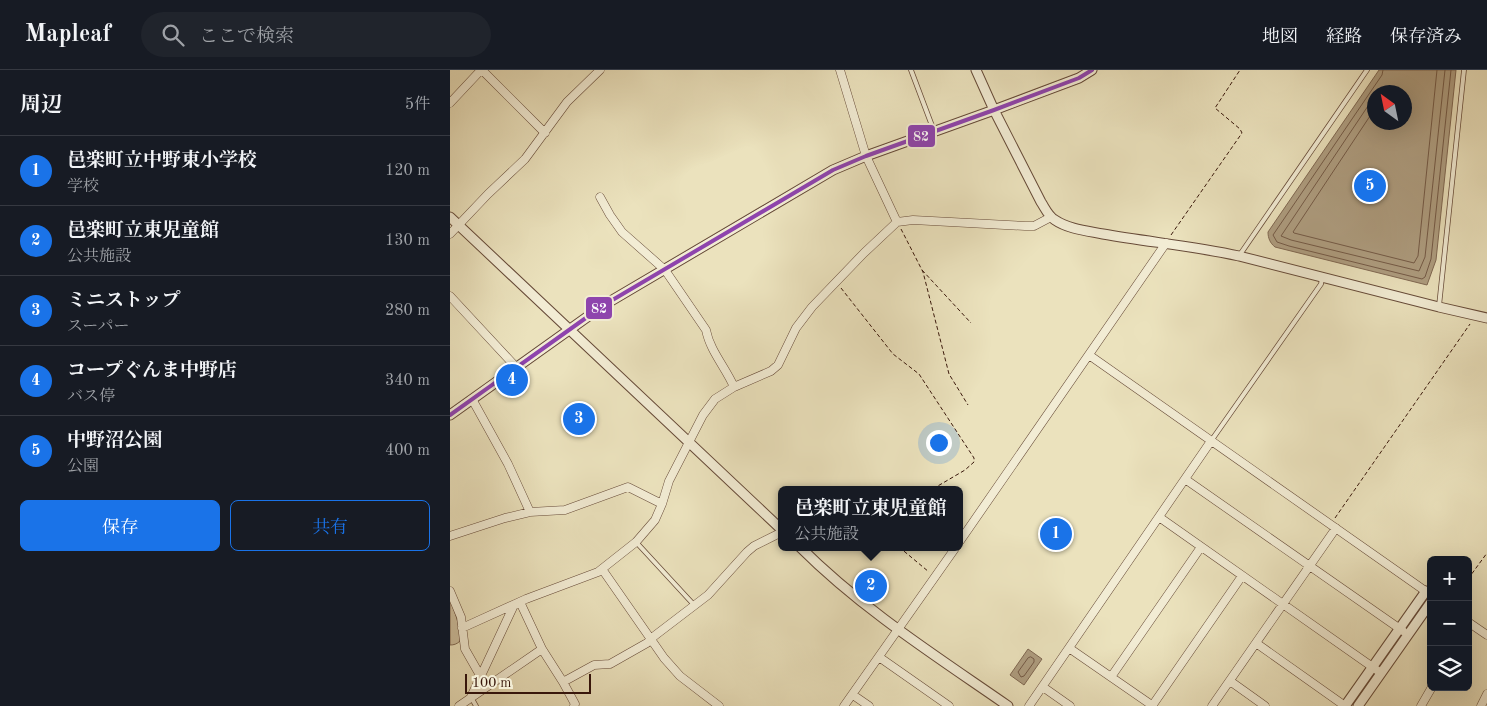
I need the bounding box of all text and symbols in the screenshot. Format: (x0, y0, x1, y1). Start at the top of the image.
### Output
search box (141, 12, 491, 57)
icon: search (159, 21, 187, 49)
text: Mapleaf (25, 23, 111, 47)
text: ここで検索 (199, 28, 294, 47)
text: 地図 (1262, 28, 1298, 46)
text: 経路 (1326, 28, 1362, 46)
text: 保存済み (1390, 28, 1462, 46)
north arrow (1367, 85, 1412, 130)
text: 周辺 (20, 95, 62, 116)
text: 5件 (405, 97, 430, 113)
line badge: 82 (907, 124, 936, 148)
text: 82 (913, 130, 929, 144)
text: 邑楽町立中野東小学校 (67, 152, 257, 171)
text: 1 (31, 163, 41, 179)
text: 120 m (385, 163, 430, 179)
pin: 5 (1354, 167, 1386, 205)
text: 学校 (67, 179, 99, 195)
text: 邑楽町立東児童館 (67, 222, 219, 241)
text: 2 (31, 233, 41, 249)
text: 130 m (385, 233, 430, 249)
text: 公共施設 (67, 249, 131, 265)
text: ミニストップ (67, 292, 180, 311)
line badge: 82 (585, 296, 613, 320)
text: 82 (591, 302, 607, 316)
text: 3 (31, 303, 41, 319)
text: 280 m (385, 303, 430, 319)
text: スーパー (67, 319, 129, 335)
pin: 4 (496, 361, 528, 399)
text: コープぐんま中野店 (67, 362, 237, 381)
text: 4 (31, 373, 41, 389)
text: 340 m (385, 373, 430, 389)
text: バス停 (67, 389, 115, 405)
pin: 3 (563, 400, 595, 438)
your location (926, 430, 952, 456)
text: 中野沼公園 (67, 432, 162, 451)
text: 5 (31, 443, 41, 459)
text: 400 m (385, 443, 430, 459)
text: 公園 (67, 459, 99, 475)
popup (778, 486, 963, 551)
button: 保存 (20, 500, 220, 551)
button: 共有 (230, 500, 430, 551)
text: 邑楽町立東児童館 (794, 500, 947, 519)
pin: 1 (1040, 515, 1072, 553)
text: 公共施設 (794, 527, 859, 543)
map controls (1427, 556, 1472, 691)
button: + (1427, 556, 1472, 601)
pin: 2 (855, 567, 887, 605)
button: − (1427, 601, 1472, 646)
button: layers (1427, 646, 1472, 691)
scale bar (465, 671, 591, 694)
text: 100 m (472, 676, 511, 690)

